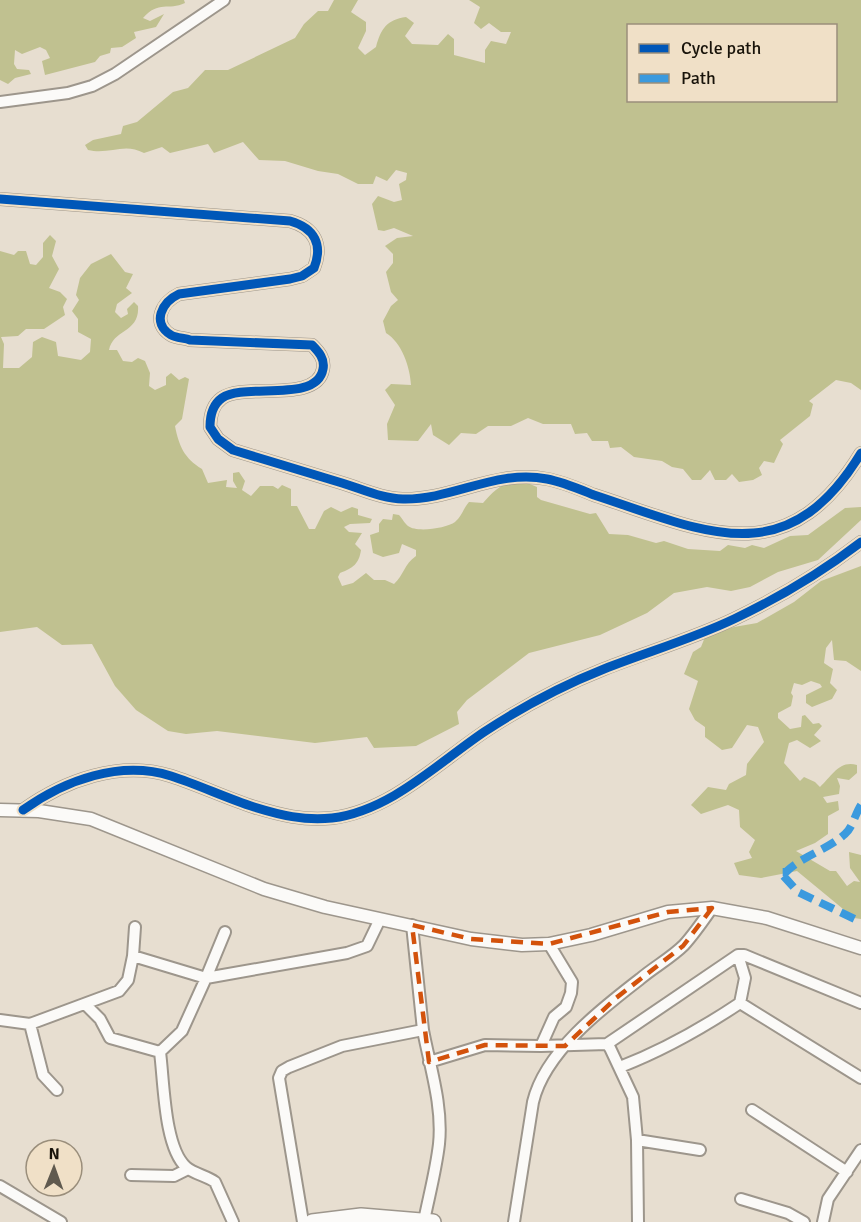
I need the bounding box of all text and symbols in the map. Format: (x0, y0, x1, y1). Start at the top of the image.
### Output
legend (627, 24, 837, 102)
text: Cycle path (681, 37, 761, 59)
text: Path (681, 67, 716, 89)
north arrow (24, 1138, 84, 1198)
text: N (49, 1144, 60, 1164)

